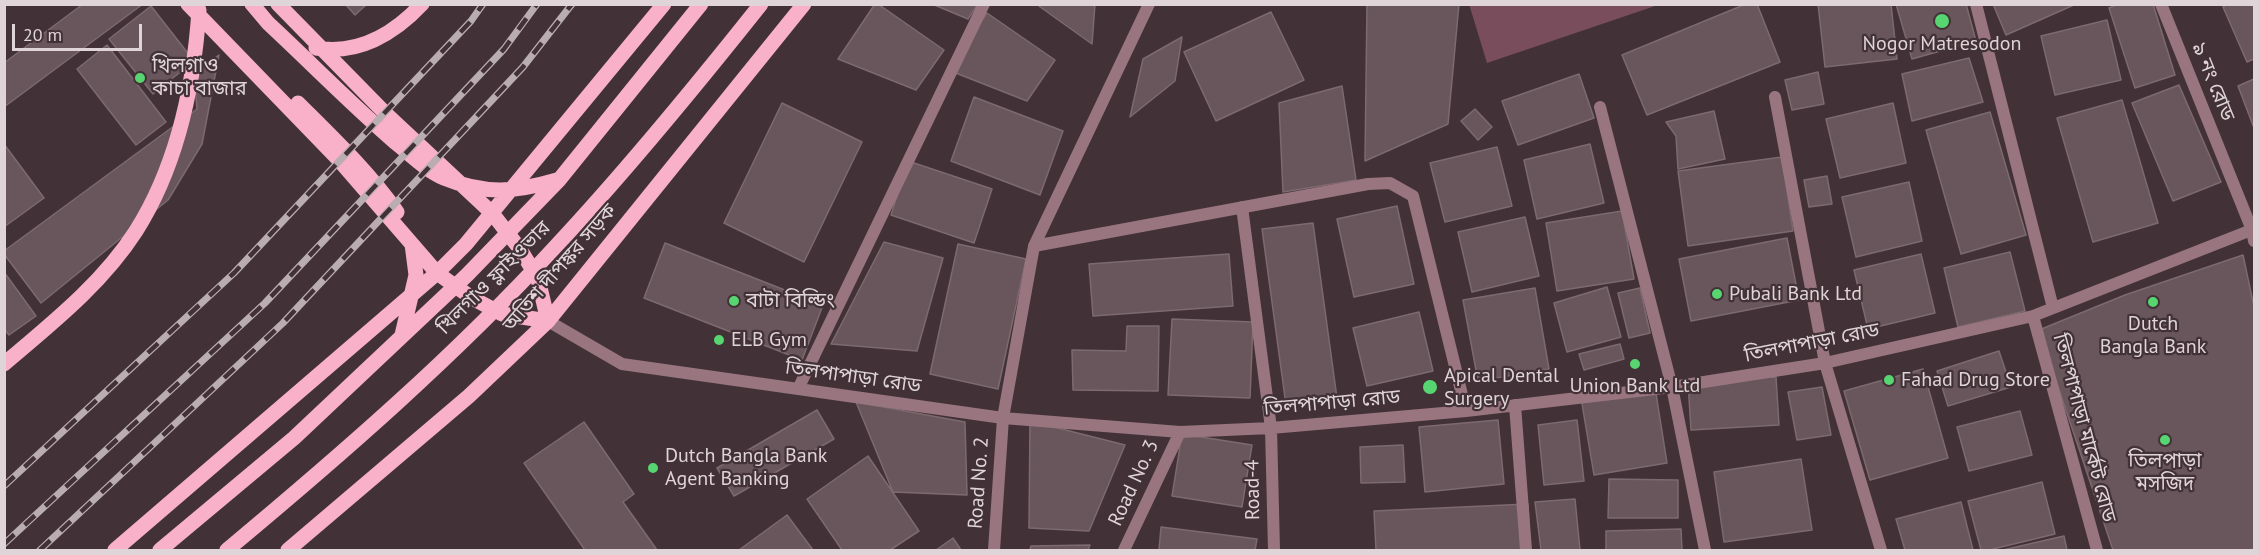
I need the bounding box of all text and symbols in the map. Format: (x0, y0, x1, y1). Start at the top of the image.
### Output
scale bar (15, 12, 146, 50)
marker: Nogor Matresodon (1933, 12, 1951, 30)
text: 20 m (23, 23, 62, 46)
place label: Nogor Matresodon (1863, 32, 2021, 56)
street label: ৯ নং রোড (2187, 39, 2239, 125)
place label: খিলগাও কাচা বাজার (152, 54, 247, 101)
marker: খিলগাও কাচা বাজার (133, 71, 147, 85)
street label: অতিশ দীপঙ্কর সড়ক (498, 199, 622, 337)
street label: খিলগাও ফ্লাইওভার (432, 216, 556, 340)
place label: Pubali Bank Ltd (1729, 282, 1862, 306)
marker: Pubali Bank Ltd (1710, 287, 1724, 301)
place label: বাটা বিল্ডিং (746, 289, 835, 313)
marker: বাটা বিল্ডিং (727, 294, 741, 308)
marker: Dutch Bangla Bank (2146, 295, 2160, 309)
place label: Dutch Bangla Bank (2100, 312, 2206, 359)
street label: তিলপাপাড়া রোড (1742, 318, 1882, 368)
place label: ELB Gym (731, 328, 807, 352)
street label: তিলপাপাড়া মার্কেট রোড (2047, 331, 2121, 525)
marker: ELB Gym (712, 333, 726, 347)
street label: তিলপাপাড়া রোড (784, 356, 922, 398)
marker: Union Bank Ltd (1628, 357, 1642, 371)
place label: Apical Dental Surgery (1444, 364, 1559, 411)
place label: Fahad Drug Store (1901, 368, 2050, 392)
marker: Fahad Drug Store (1882, 373, 1896, 387)
place label: Union Bank Ltd (1570, 374, 1700, 398)
marker: Apical Dental Surgery (1421, 378, 1439, 396)
street label: তিলপাপাড়া রোড (1263, 385, 1401, 421)
marker: তিলপাড়া মসজিদ (2158, 433, 2172, 447)
street label: Road No. 2 (964, 436, 994, 530)
street label: Road No. 3 (1104, 436, 1164, 530)
place label: Dutch Bangla Bank Agent Banking (665, 444, 827, 491)
place label: তিলপাড়া মসজিদ (2128, 449, 2202, 496)
street label: Road-4 (1240, 460, 1266, 520)
marker: Dutch Bangla Bank Agent Banking (646, 461, 660, 475)

